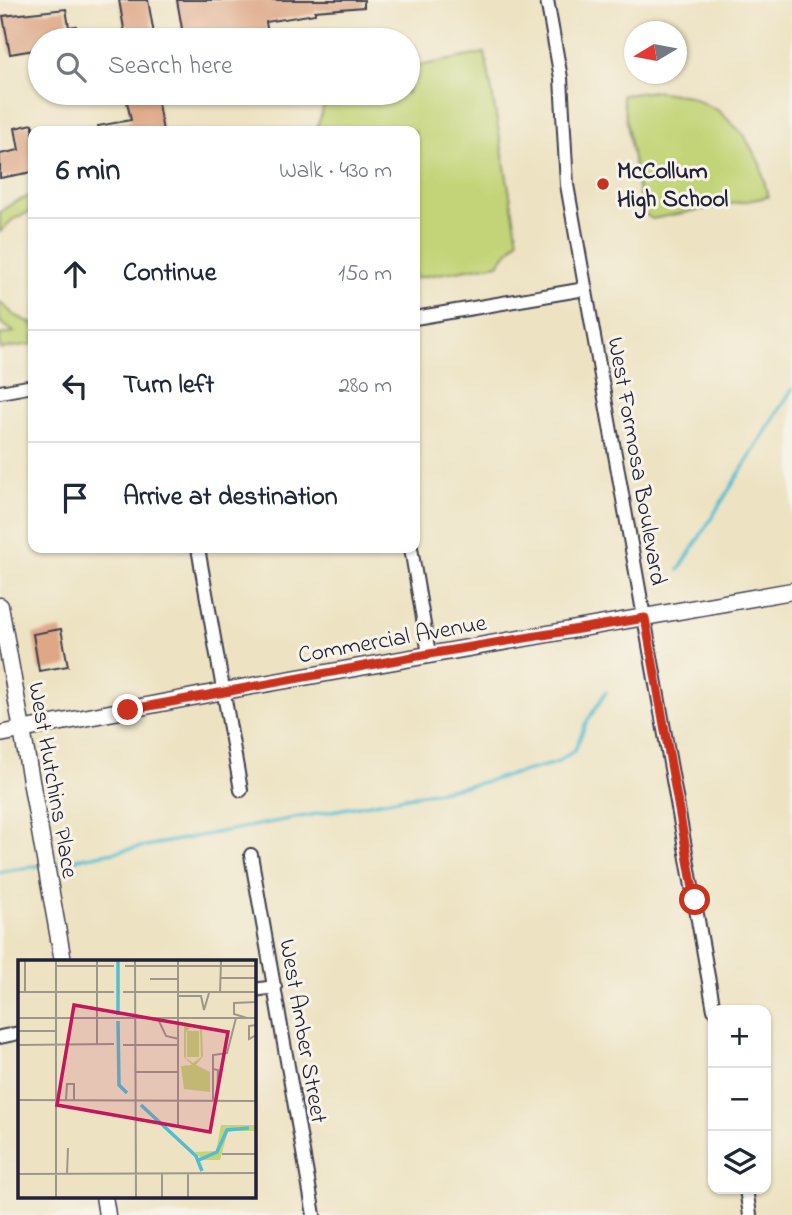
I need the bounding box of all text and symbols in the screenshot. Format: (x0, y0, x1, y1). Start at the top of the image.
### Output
north arrow (624, 21, 687, 84)
search box (28, 28, 420, 105)
icon: search (52, 48, 90, 86)
text: Search here (108, 48, 233, 86)
text: 6 min (56, 150, 120, 194)
text: Walk · 430 m (279, 155, 392, 188)
place label: McCollum High School (617, 155, 728, 219)
marker: McCollum High School (595, 176, 611, 192)
icon: ahead (56, 255, 94, 293)
text: Continue (123, 255, 216, 293)
text: 150 m (338, 258, 392, 291)
street label: West Formosa Boulevard (596, 335, 675, 589)
icon: left (56, 367, 94, 405)
text: Turn left (123, 367, 214, 405)
text: 280 m (338, 370, 392, 403)
icon: arrive (56, 479, 94, 517)
text: Arrive at destination (123, 479, 338, 517)
street label: Commercial Avenue (295, 607, 490, 674)
street label: West Hutchins Place (17, 680, 86, 881)
route end (112, 694, 143, 725)
route start (679, 884, 710, 915)
street label: West Amber Street (268, 937, 335, 1126)
inset map (18, 960, 256, 1198)
map controls (708, 1005, 771, 1194)
button: + (708, 1005, 771, 1068)
button: − (708, 1068, 771, 1131)
button: layers (708, 1131, 771, 1194)

